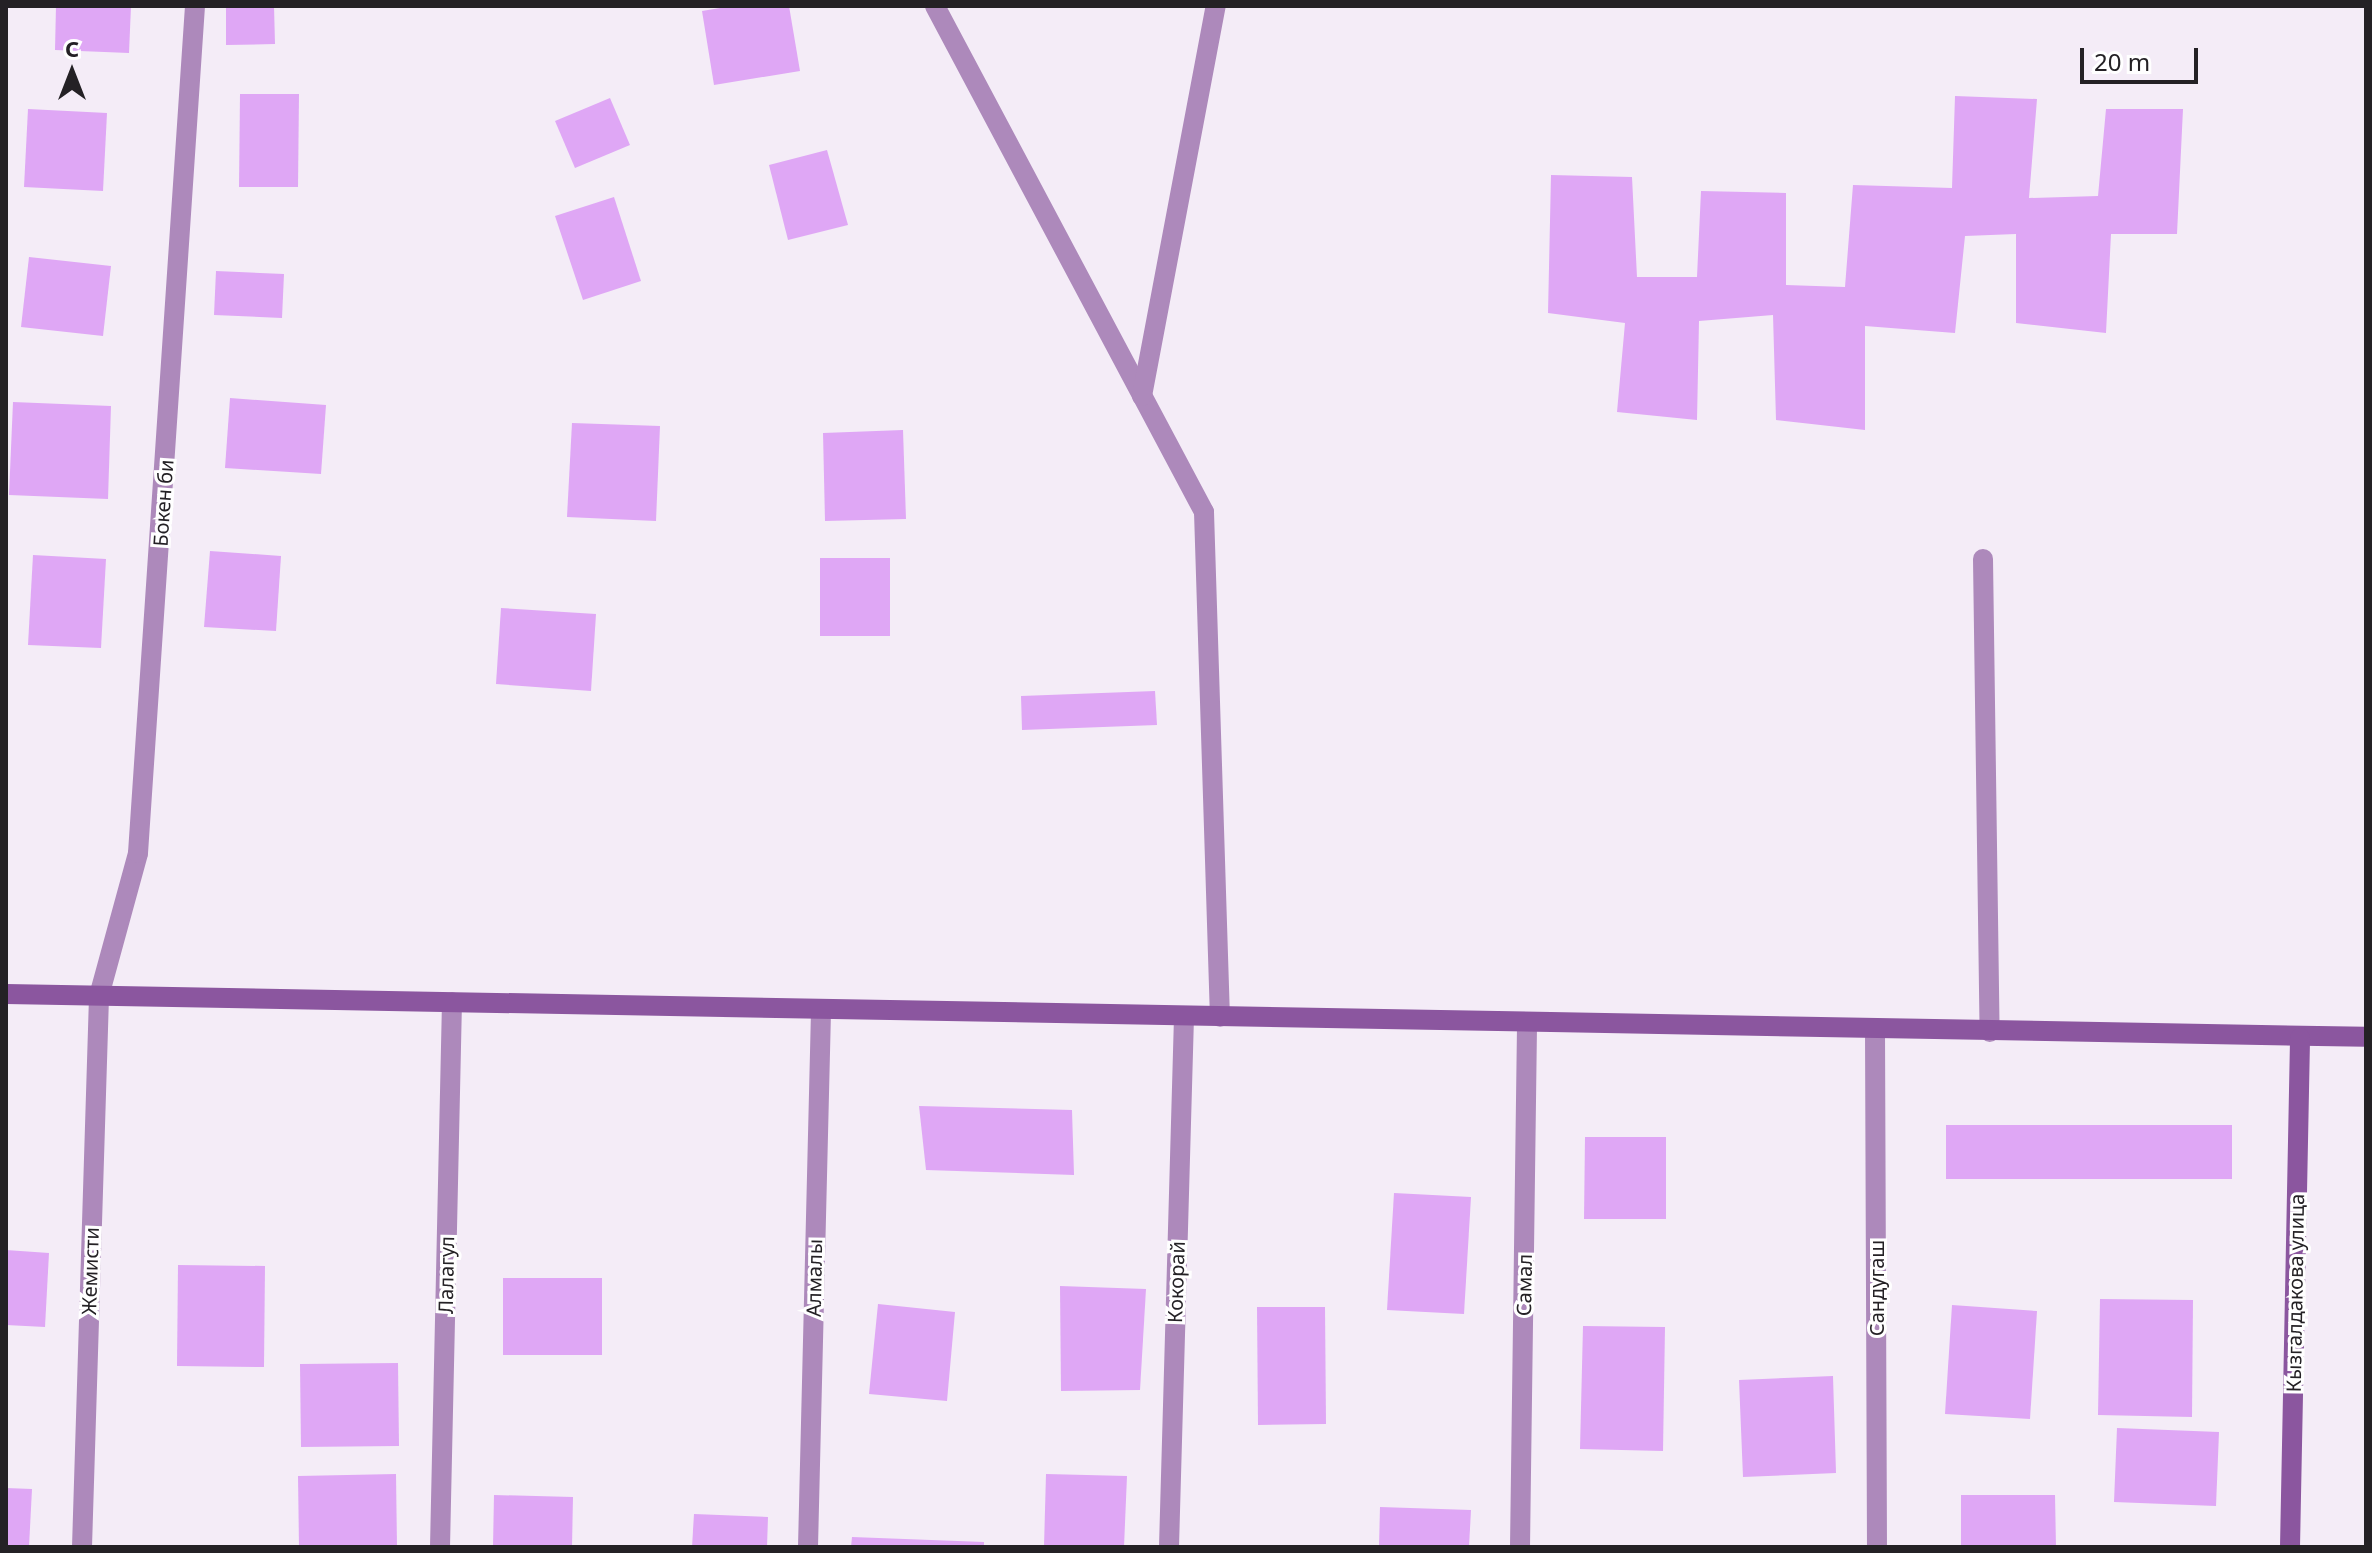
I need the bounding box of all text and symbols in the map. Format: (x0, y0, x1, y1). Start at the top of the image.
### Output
north arrow (32, 32, 112, 112)
scale bar (2084, 32, 2202, 82)
text: С (65, 33, 79, 63)
text: 20 m (2094, 45, 2150, 78)
street label: Бокен би (148, 459, 178, 547)
street label: Кызгалдакова улица (2281, 1193, 2309, 1393)
street label: Жемисти (76, 1227, 104, 1315)
street label: Лалагул (433, 1236, 459, 1314)
street label: Алмалы (801, 1239, 827, 1317)
street label: Сандугаш (1864, 1240, 1888, 1336)
street label: Кокорай (1163, 1241, 1189, 1323)
street label: Самал (1511, 1254, 1537, 1316)

